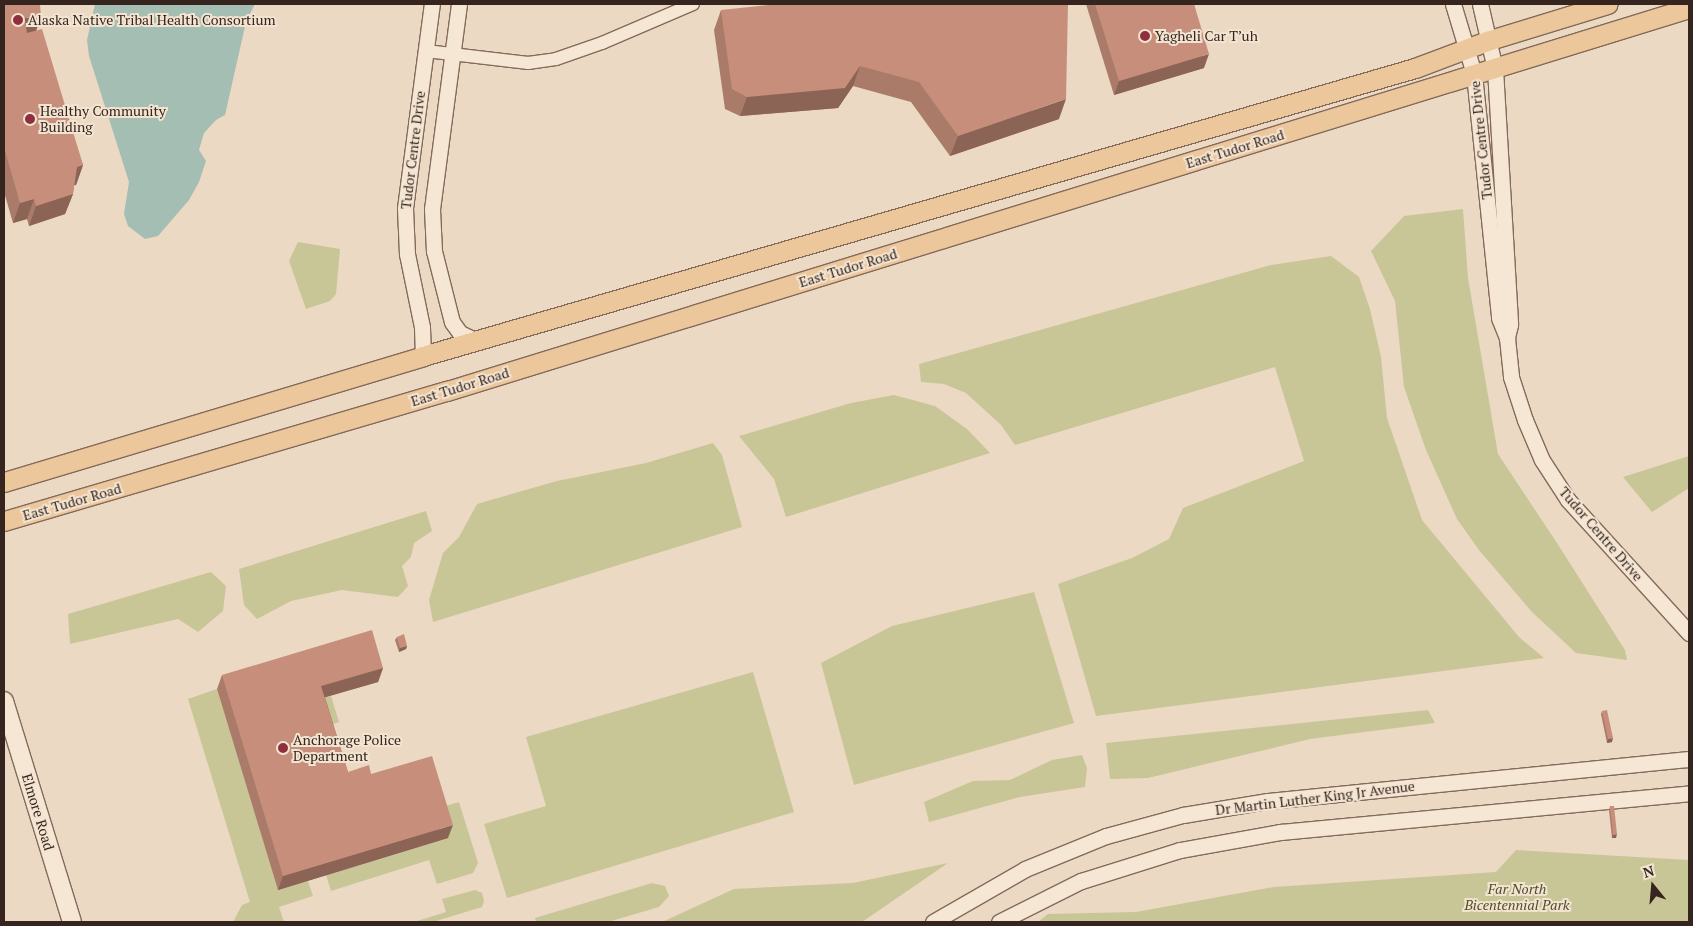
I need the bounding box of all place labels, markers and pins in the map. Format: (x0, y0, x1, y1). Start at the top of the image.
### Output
place label: Alaska Native Tribal Health Consortium (28, 12, 276, 28)
marker: Alaska Native Tribal Health Consortium (12, 14, 24, 26)
place label: Yagheli Car T’uh (1155, 28, 1258, 44)
marker: Yagheli Car T’uh (1139, 30, 1151, 42)
place label: Healthy Community Building (40, 103, 166, 136)
marker: Healthy Community Building (24, 113, 36, 125)
place label: Anchorage Police Department (293, 732, 401, 764)
marker: Anchorage Police Department (277, 742, 289, 754)

